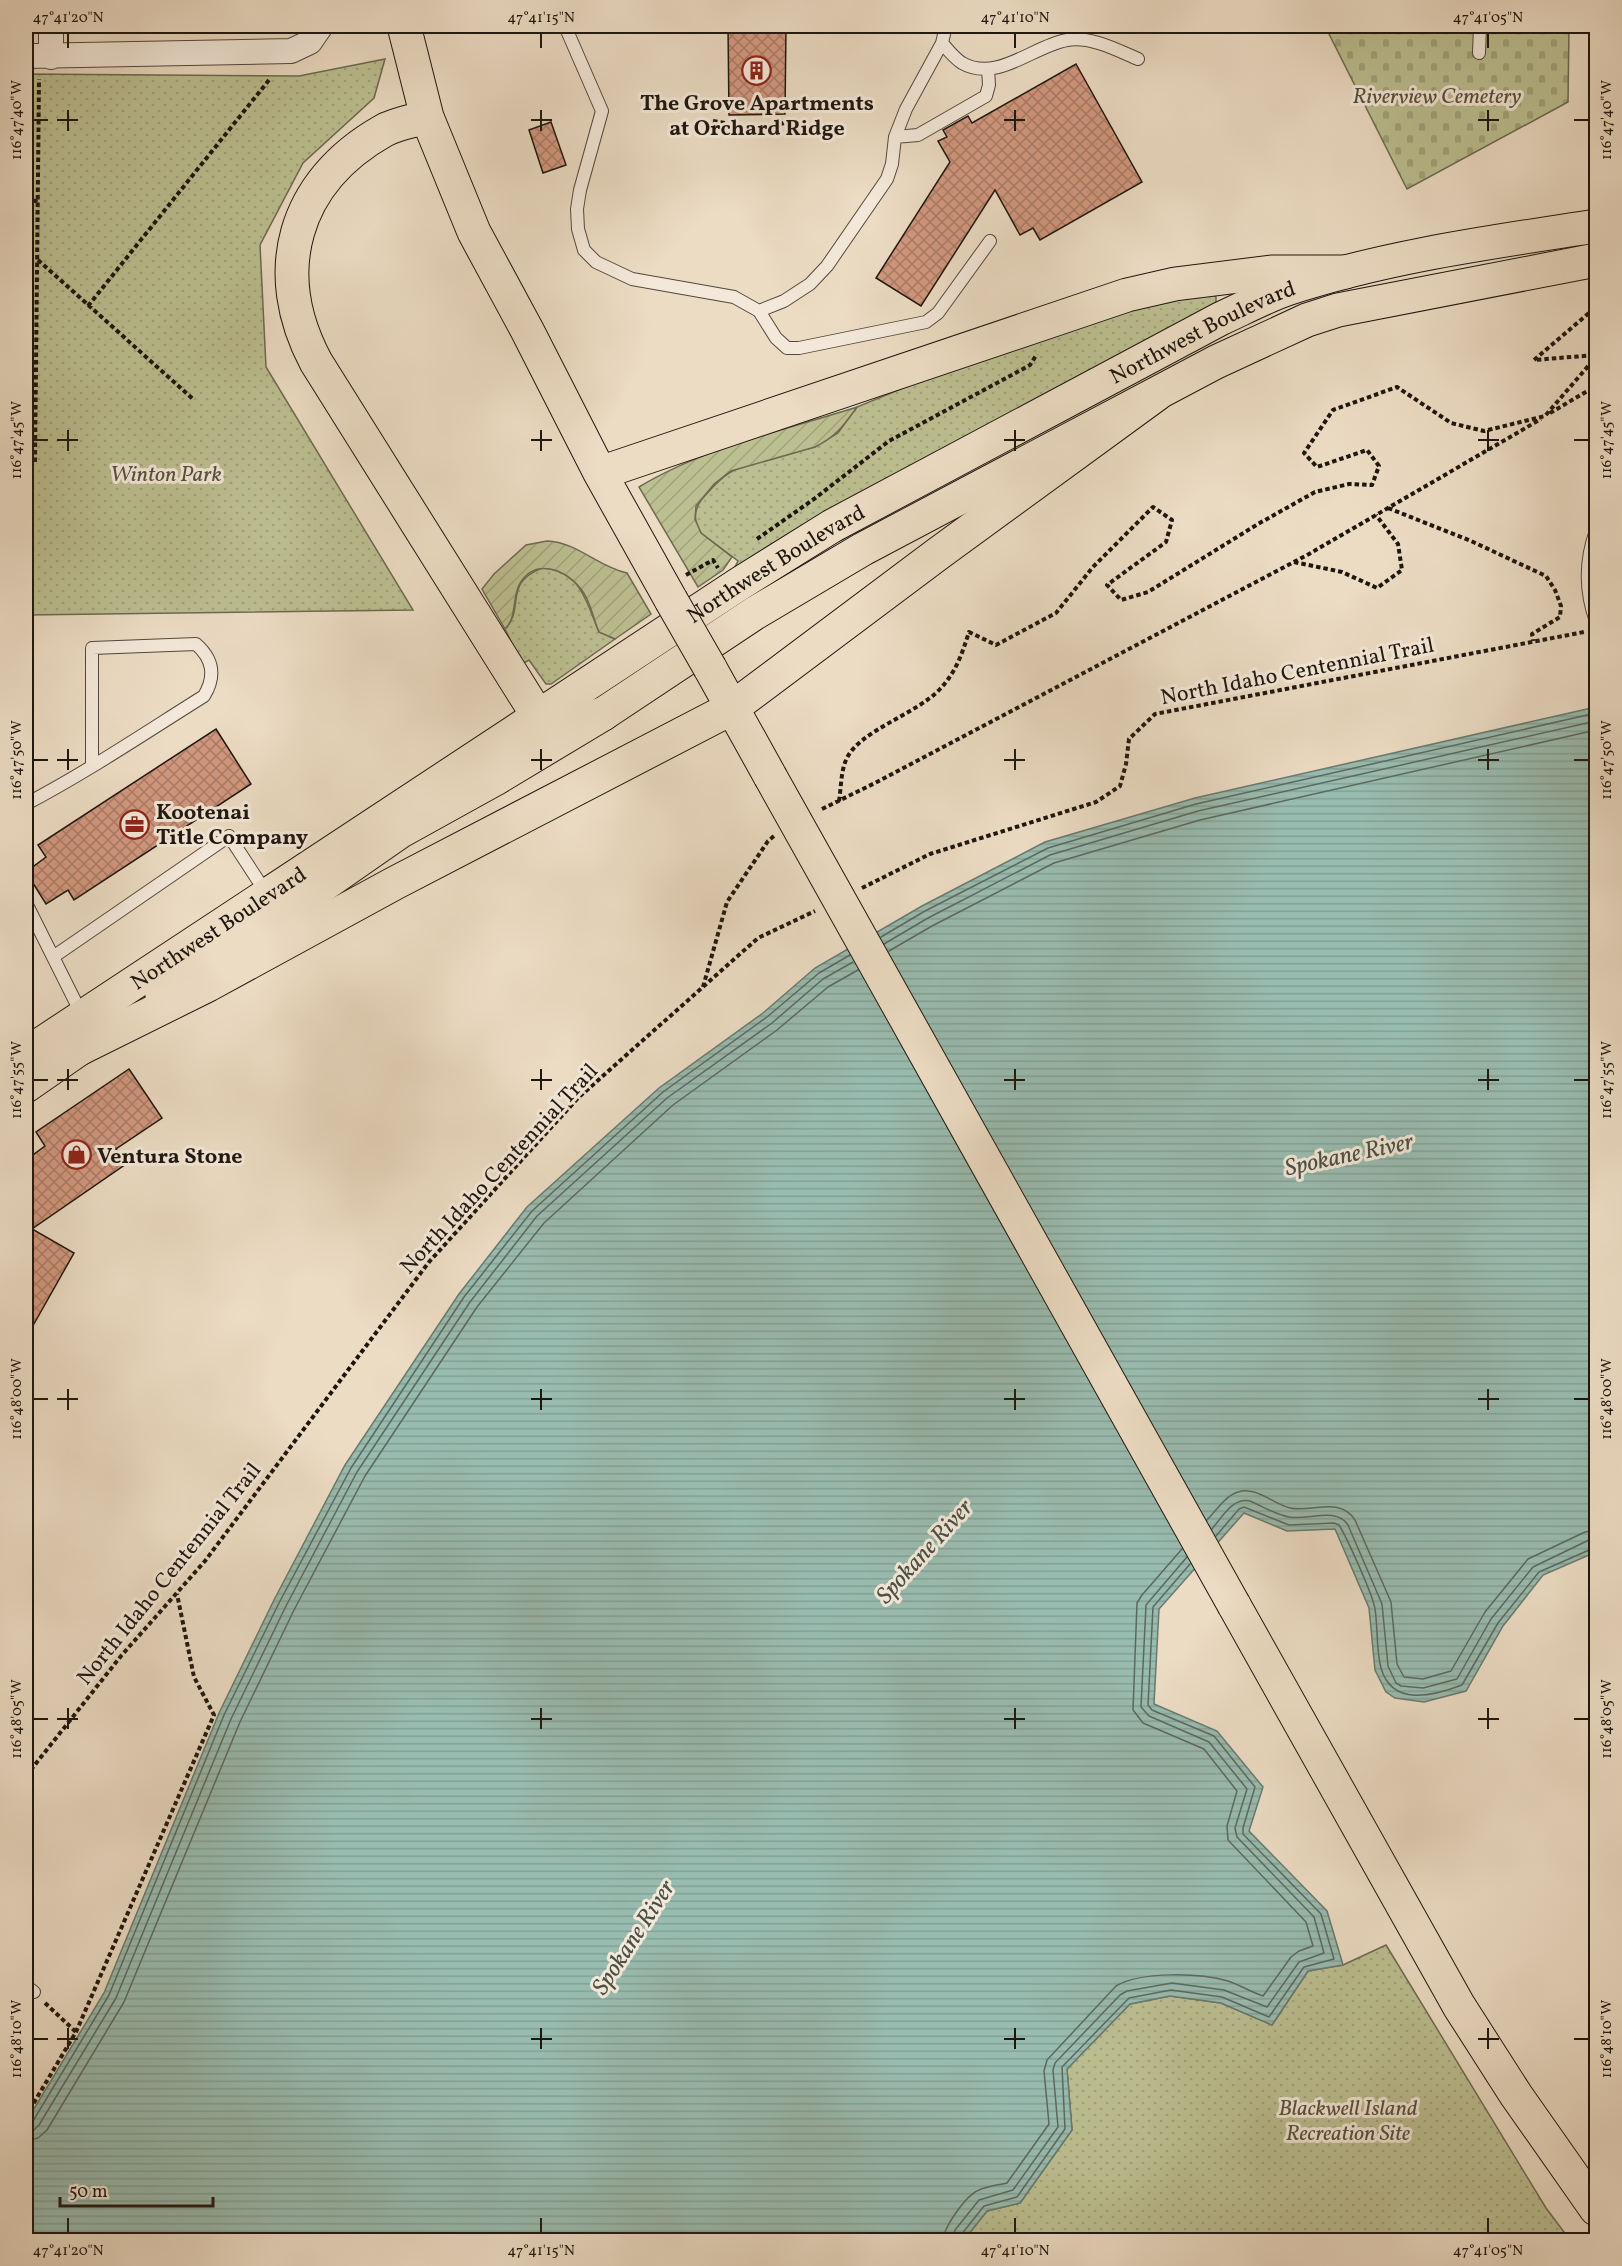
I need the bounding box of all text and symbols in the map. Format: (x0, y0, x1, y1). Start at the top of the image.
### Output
text: 47°41'20"N (32, 8, 104, 29)
text: 47°41'15"N (507, 8, 575, 29)
text: 47°41'10"N (980, 8, 1050, 29)
text: 47°41'05"N (1453, 8, 1523, 29)
building icon: The Grove Apartments at Orchard Ridge (741, 54, 773, 86)
text: 116°47'40"W (7, 80, 28, 160)
text: 116°47'40"W (1597, 80, 1618, 160)
park label: Riverview Cemetery (1353, 82, 1521, 113)
place label: The Grove Apartments at Orchard Ridge (640, 89, 874, 145)
street label: Northwest Boulevard (1105, 274, 1300, 393)
text: 116°47'45"W (7, 401, 28, 479)
text: 116°47'45"W (1597, 401, 1618, 479)
park label: Winton Park (110, 460, 222, 491)
street label: Northwest Boulevard (681, 498, 871, 632)
street label: North Idaho Centennial Trail (1158, 631, 1437, 714)
text: 116°47'50"W (7, 720, 28, 800)
text: 116°47'50"W (1597, 720, 1618, 800)
place label: Kootenai Title Company (156, 798, 309, 854)
office icon: Kootenai Title Company (119, 808, 151, 840)
street label: Northwest Boulevard (125, 860, 313, 999)
text: 116°47'55"W (7, 1041, 28, 1119)
text: 116°47'55"W (1597, 1041, 1618, 1119)
street label: North Idaho Centennial Trail (394, 1057, 606, 1282)
water label: Spokane River (1282, 1126, 1418, 1186)
shop icon: Ventura Stone (60, 1139, 92, 1171)
place label: Ventura Stone (97, 1142, 243, 1173)
text: 116°48'00"W (7, 1358, 28, 1440)
text: 116°48'00"W (1597, 1358, 1618, 1440)
street label: North Idaho Centennial Trail (70, 1457, 270, 1692)
water label: Spokane River (869, 1492, 983, 1612)
text: 116°48'05"W (7, 1679, 28, 1759)
text: 116°48'05"W (1597, 1679, 1618, 1759)
water label: Spokane River (585, 1873, 685, 2002)
text: 116°48'10"W (7, 2000, 28, 2078)
text: 116°48'10"W (1597, 2000, 1618, 2078)
park label: Blackwell Island Recreation Site (1279, 2094, 1418, 2150)
scale bar (60, 2170, 213, 2208)
text: 50 m (69, 2180, 108, 2205)
text: 47°41'20"N (32, 2241, 104, 2262)
text: 47°41'15"N (507, 2241, 575, 2262)
text: 47°41'10"N (980, 2241, 1050, 2262)
text: 47°41'05"N (1453, 2241, 1523, 2262)

